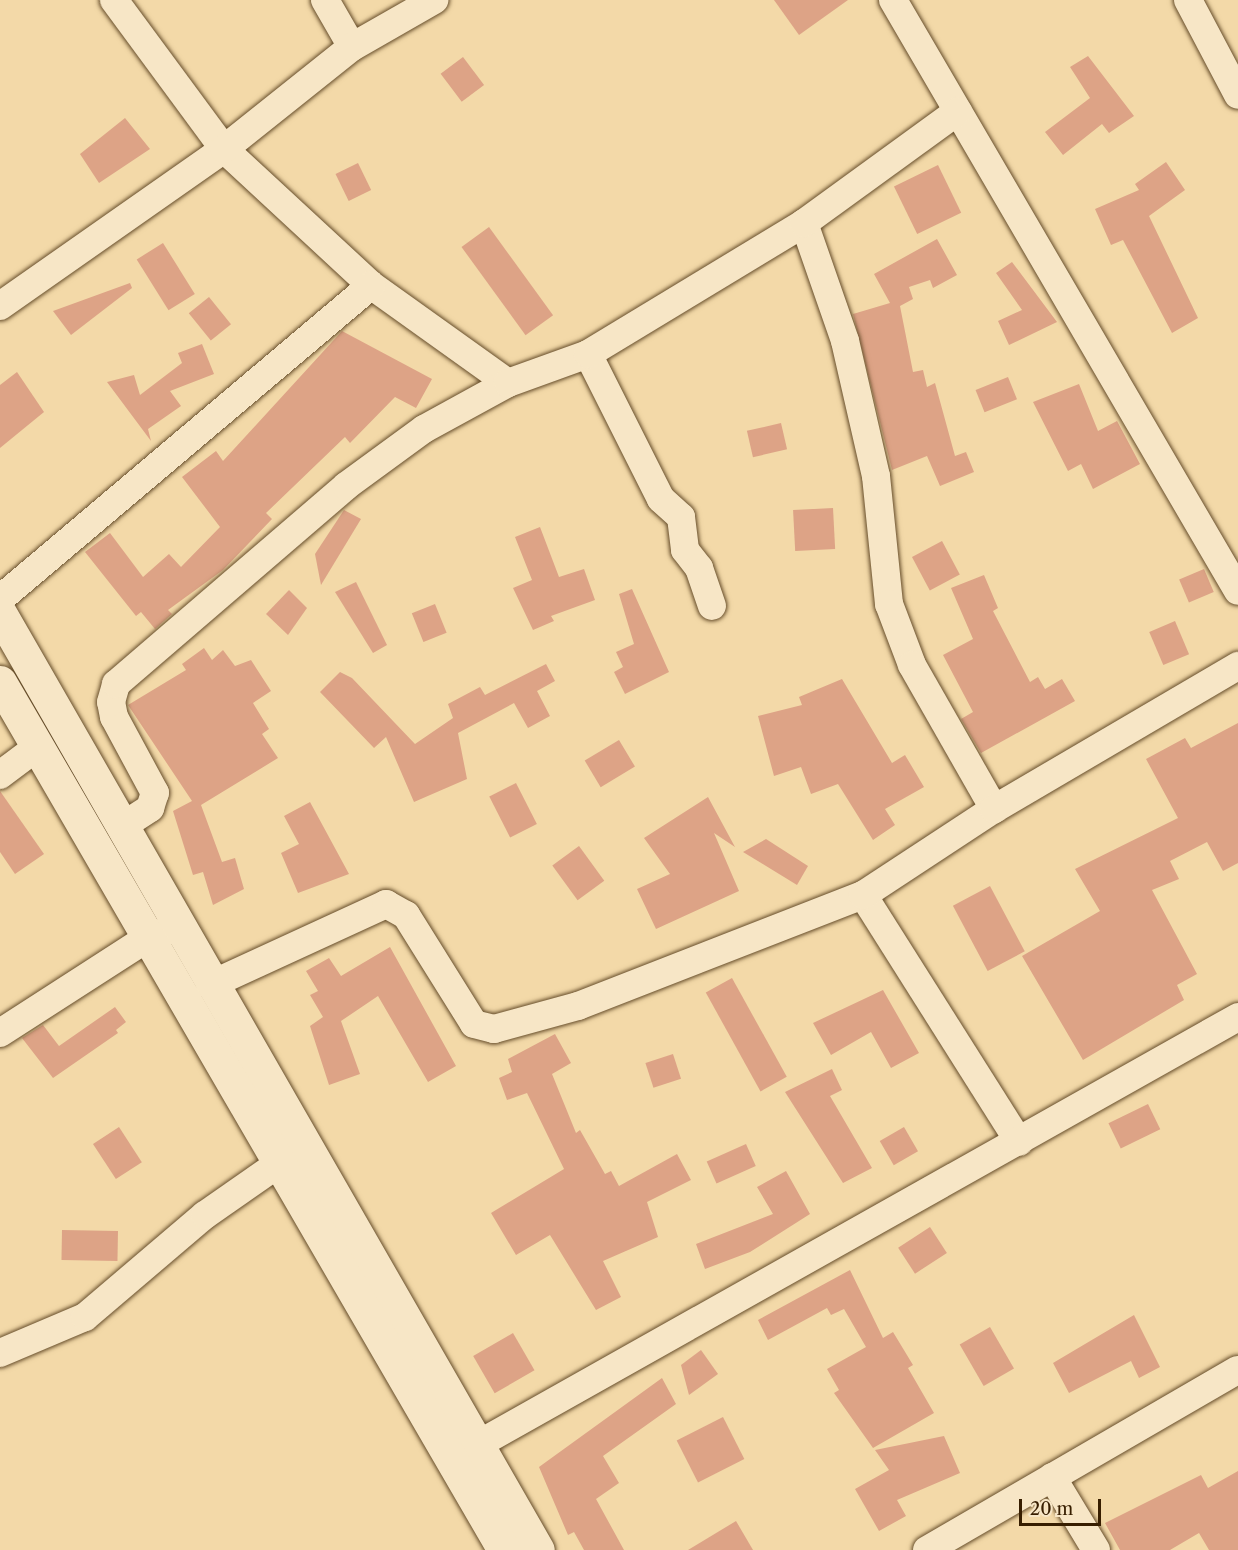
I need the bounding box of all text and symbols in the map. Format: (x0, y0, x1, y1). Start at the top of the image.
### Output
scale bar (1022, 1487, 1104, 1525)
text: 20 m (1030, 1498, 1073, 1520)

